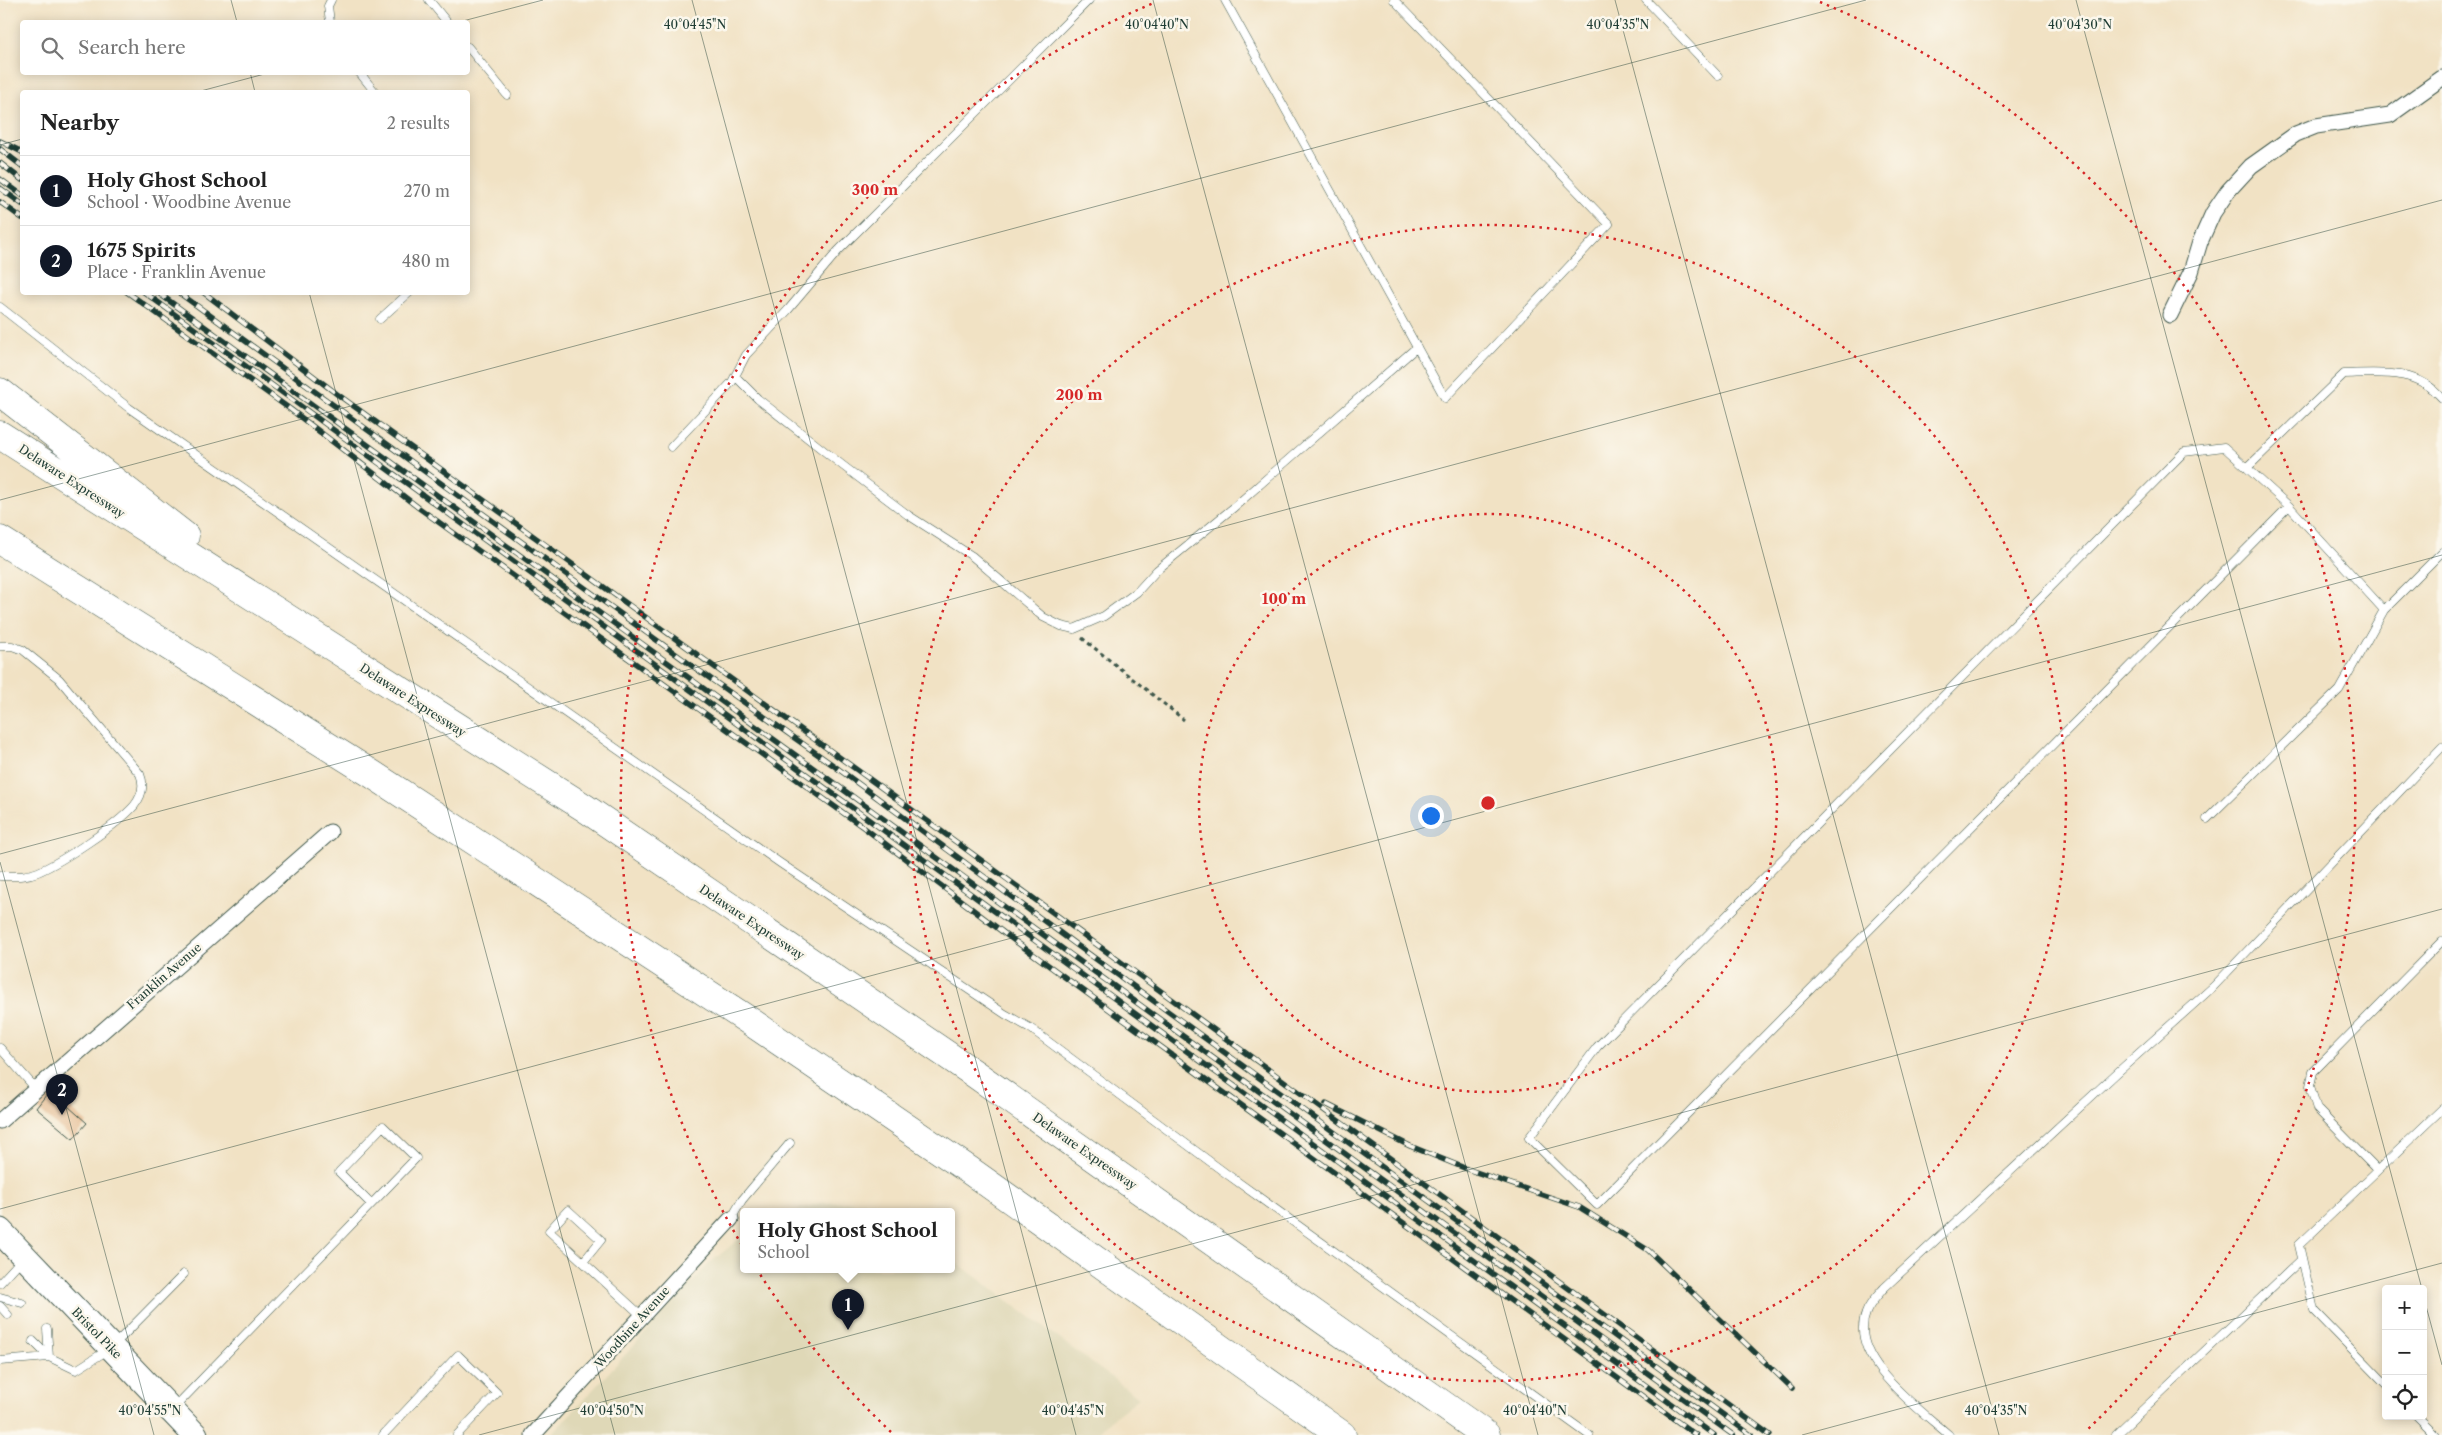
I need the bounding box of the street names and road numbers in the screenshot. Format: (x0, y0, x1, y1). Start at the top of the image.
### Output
street label: Delaware Expressway (16, 441, 128, 521)
street label: Delaware Expressway (357, 660, 469, 740)
street label: Delaware Expressway (697, 881, 808, 963)
street label: Franklin Avenue (124, 939, 204, 1012)
street label: Delaware Expressway (1030, 1109, 1140, 1193)
street label: Woodbine Avenue (591, 1283, 673, 1372)
street label: Bristol Pike (69, 1304, 125, 1362)

